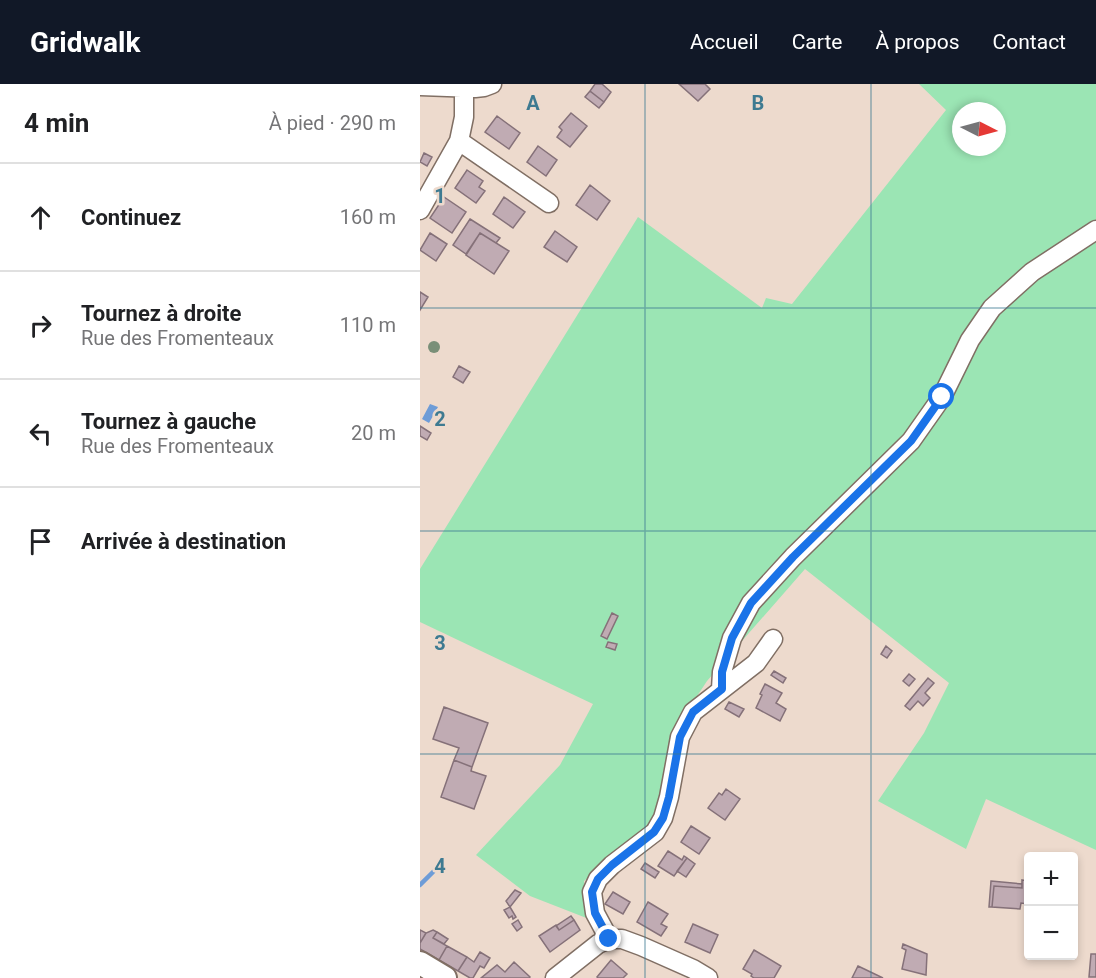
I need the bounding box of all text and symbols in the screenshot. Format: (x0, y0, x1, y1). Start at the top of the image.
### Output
text: Gridwalk (30, 26, 140, 59)
text: Accueil (690, 30, 759, 54)
text: Carte (792, 30, 842, 54)
text: À propos (875, 30, 960, 54)
text: Contact (993, 30, 1066, 54)
text: A (526, 91, 540, 115)
text: B (752, 91, 764, 115)
north arrow (952, 102, 1006, 156)
text: 4 min (24, 108, 89, 138)
text: À pied · 290 m (269, 111, 396, 135)
text: 1 (434, 184, 446, 208)
icon: ahead (24, 201, 57, 234)
text: Continuez (81, 205, 181, 230)
text: 160 m (340, 205, 396, 229)
text: Tournez à droite (81, 301, 241, 326)
icon: right (24, 309, 57, 342)
text: 110 m (340, 313, 396, 337)
text: Rue des Fromenteaux (81, 326, 274, 350)
route start (928, 383, 954, 409)
text: 2 (434, 407, 446, 431)
text: Tournez à gauche (81, 409, 256, 434)
icon: left (24, 417, 57, 450)
text: 20 m (351, 421, 396, 445)
text: Rue des Fromenteaux (81, 434, 274, 458)
icon: arrive (24, 525, 57, 558)
text: Arrivée à destination (81, 529, 286, 554)
text: 3 (434, 631, 446, 655)
map controls (1024, 852, 1078, 960)
button: + (1024, 852, 1078, 906)
text: 4 (434, 854, 446, 878)
button: − (1024, 906, 1078, 960)
route end (595, 925, 621, 951)

